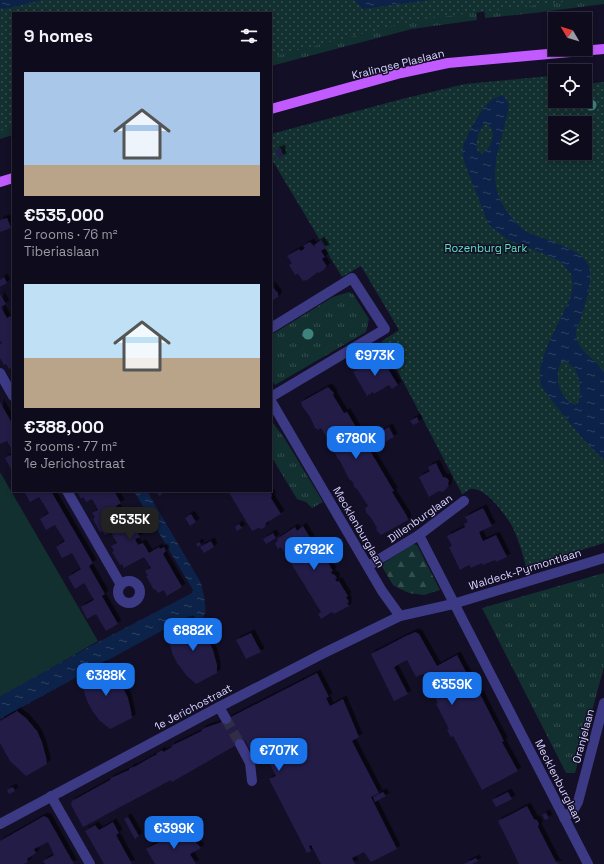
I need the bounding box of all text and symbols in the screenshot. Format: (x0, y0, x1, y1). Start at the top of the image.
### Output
north arrow (548, 12, 592, 56)
map controls (548, 12, 592, 160)
text: 9 homes (24, 25, 93, 47)
icon: filters (238, 25, 260, 47)
street label: Kralingse Plaslaan (350, 46, 446, 82)
button: locate (548, 64, 592, 108)
icon: home (106, 98, 178, 170)
button: layers (548, 116, 592, 160)
text: €535,000 (24, 204, 104, 226)
text: 2 rooms · 76 m² (24, 226, 118, 243)
park label: Rozenburg Park (445, 241, 528, 255)
text: Tiberiaslaan (24, 243, 99, 260)
icon: home (106, 310, 178, 382)
pin: €973K (347, 343, 403, 377)
text: €973K (355, 347, 395, 364)
text: €388,000 (24, 416, 104, 438)
pin: €780K (328, 426, 384, 460)
text: €780K (336, 430, 376, 447)
text: 3 rooms · 77 m² (24, 438, 117, 455)
text: 1e Jerichostraat (24, 455, 125, 472)
street label: Mecklenburglaan (330, 484, 388, 570)
street label: Dillenburglaan (385, 491, 455, 545)
pin: €535K (102, 507, 158, 541)
text: €535K (110, 511, 150, 528)
pin: €792K (286, 537, 342, 571)
text: €792K (294, 541, 334, 558)
street label: Waldeck-Pyrmontlaan (467, 545, 583, 593)
pin: €882K (165, 618, 221, 652)
text: €882K (173, 622, 213, 639)
pin: €388K (78, 663, 134, 697)
text: €388K (86, 667, 126, 684)
pin: €359K (424, 672, 480, 706)
text: €359K (432, 676, 472, 693)
street label: 1e Jerichostraat (152, 681, 234, 733)
street label: Oranjelaan (569, 707, 597, 765)
street label: Mecklenburglaan (532, 737, 586, 825)
pin: €707K (251, 738, 307, 772)
text: €707K (259, 742, 299, 759)
pin: €399K (146, 816, 202, 850)
text: €399K (154, 820, 194, 837)

